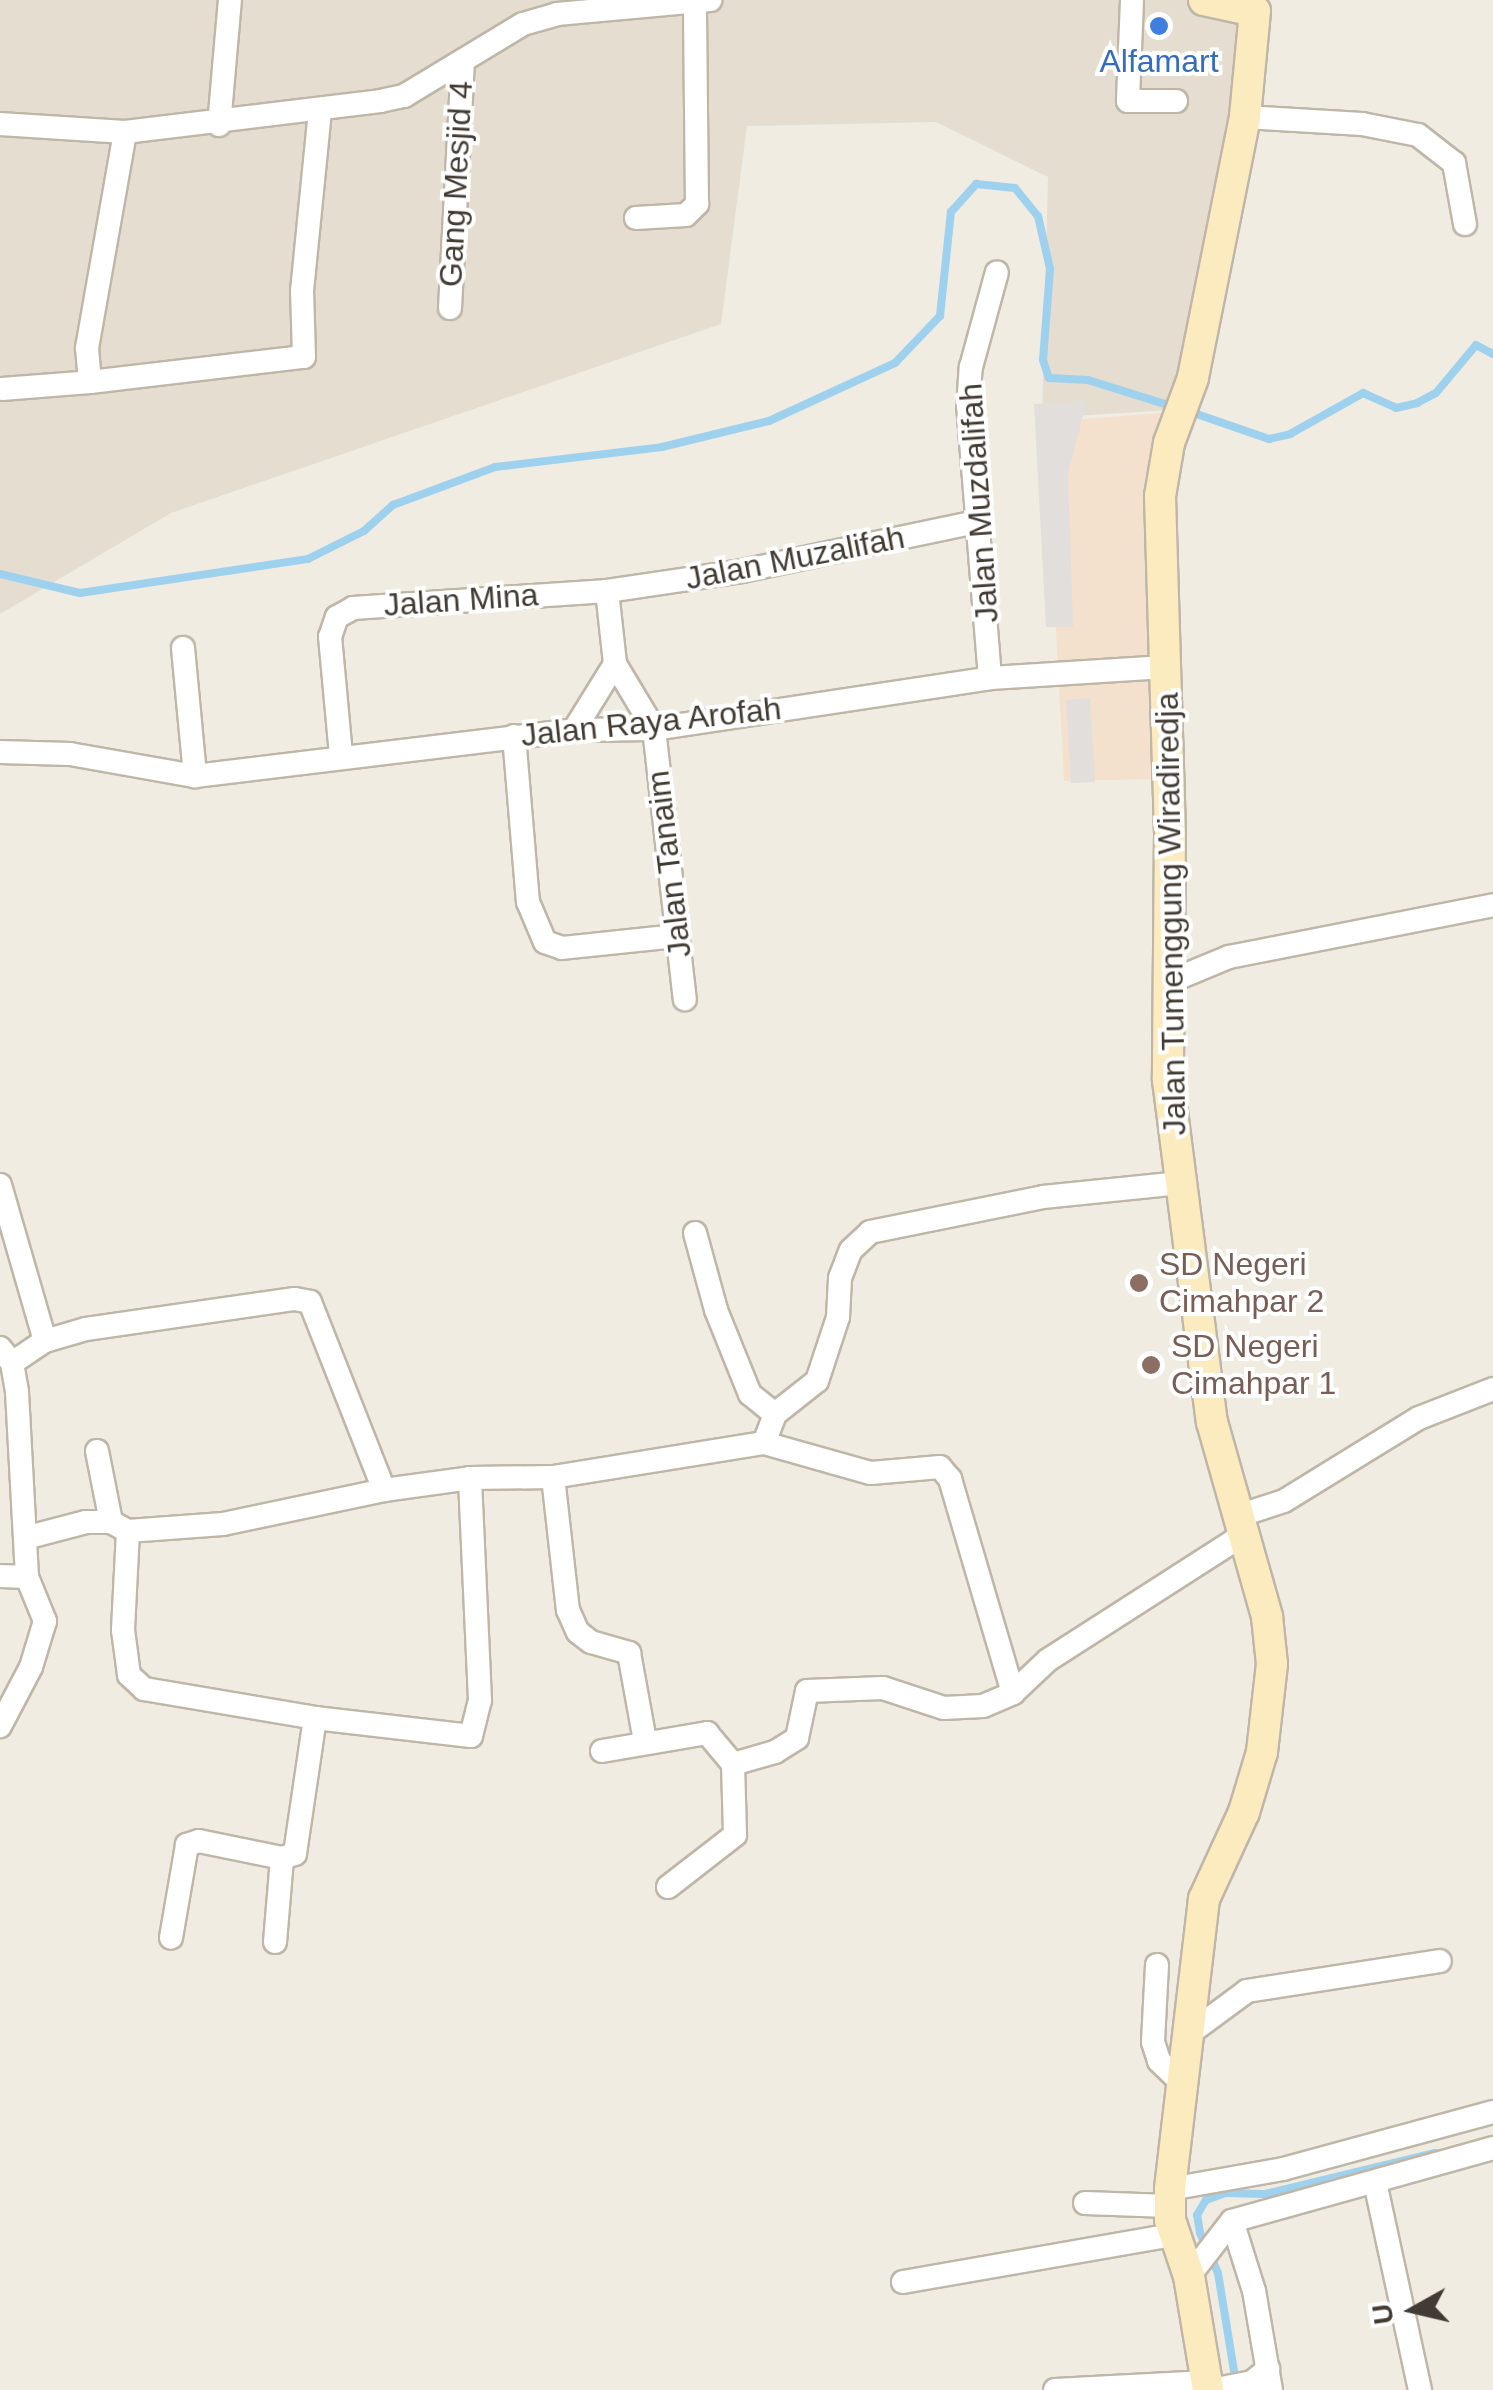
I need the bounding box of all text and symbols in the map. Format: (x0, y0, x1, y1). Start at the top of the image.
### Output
marker: Alfamart (1148, 15, 1170, 37)
place label: Alfamart (1099, 42, 1219, 80)
street label: Gang Mesjid 4 (431, 80, 481, 288)
street label: Jalan Muzdalifah (951, 382, 1007, 624)
street label: Jalan Muzalifah (682, 518, 908, 598)
street label: Jalan Mina (382, 575, 540, 625)
street label: Jalan Raya Arofah (518, 689, 784, 755)
street label: Jalan Tumenggung Wiradiredja (1148, 692, 1194, 1136)
street label: Jalan Tanaim (638, 768, 700, 960)
place label: SD Negeri Cimahpar 2 (1159, 1246, 1324, 1321)
marker: SD Negeri Cimahpar 2 (1128, 1272, 1150, 1294)
place label: SD Negeri Cimahpar 1 (1171, 1328, 1336, 1403)
marker: SD Negeri Cimahpar 1 (1140, 1354, 1162, 1376)
north arrow (1363, 2260, 1463, 2360)
text: U (1366, 2302, 1400, 2326)

